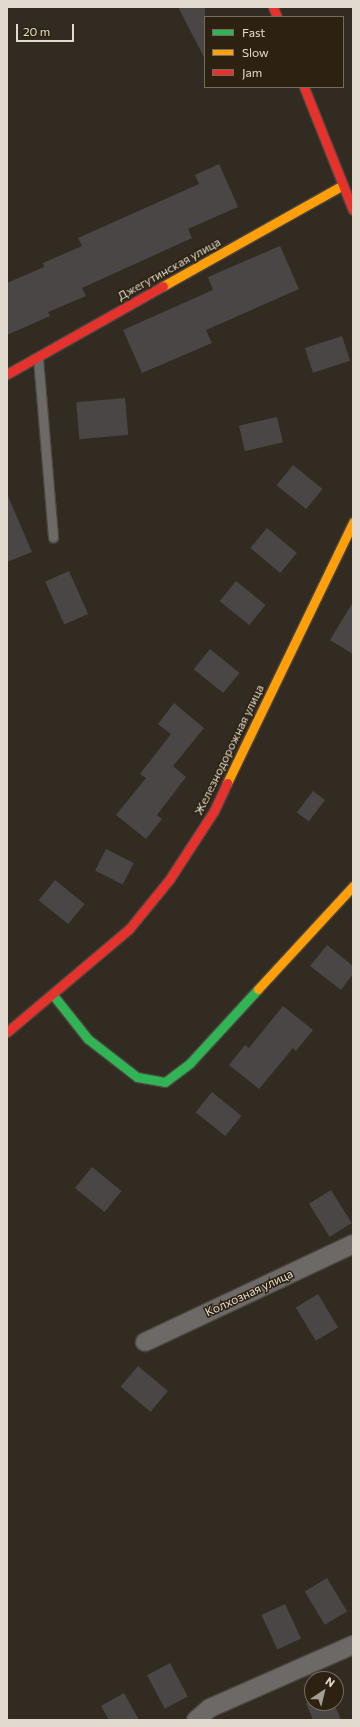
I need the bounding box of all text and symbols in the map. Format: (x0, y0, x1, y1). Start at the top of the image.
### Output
scale bar (18, 16, 76, 42)
legend (204, 16, 344, 88)
text: 20 m (23, 24, 50, 38)
text: Fast (242, 25, 265, 39)
text: Slow (242, 45, 269, 59)
text: Jam (242, 65, 262, 79)
street label: Джегутинская улица (115, 235, 223, 303)
street label: Железнодорожная улица (191, 682, 267, 818)
street label: Колхозная улица (203, 1266, 295, 1320)
north arrow (304, 1671, 344, 1711)
text: N (323, 1674, 338, 1689)

